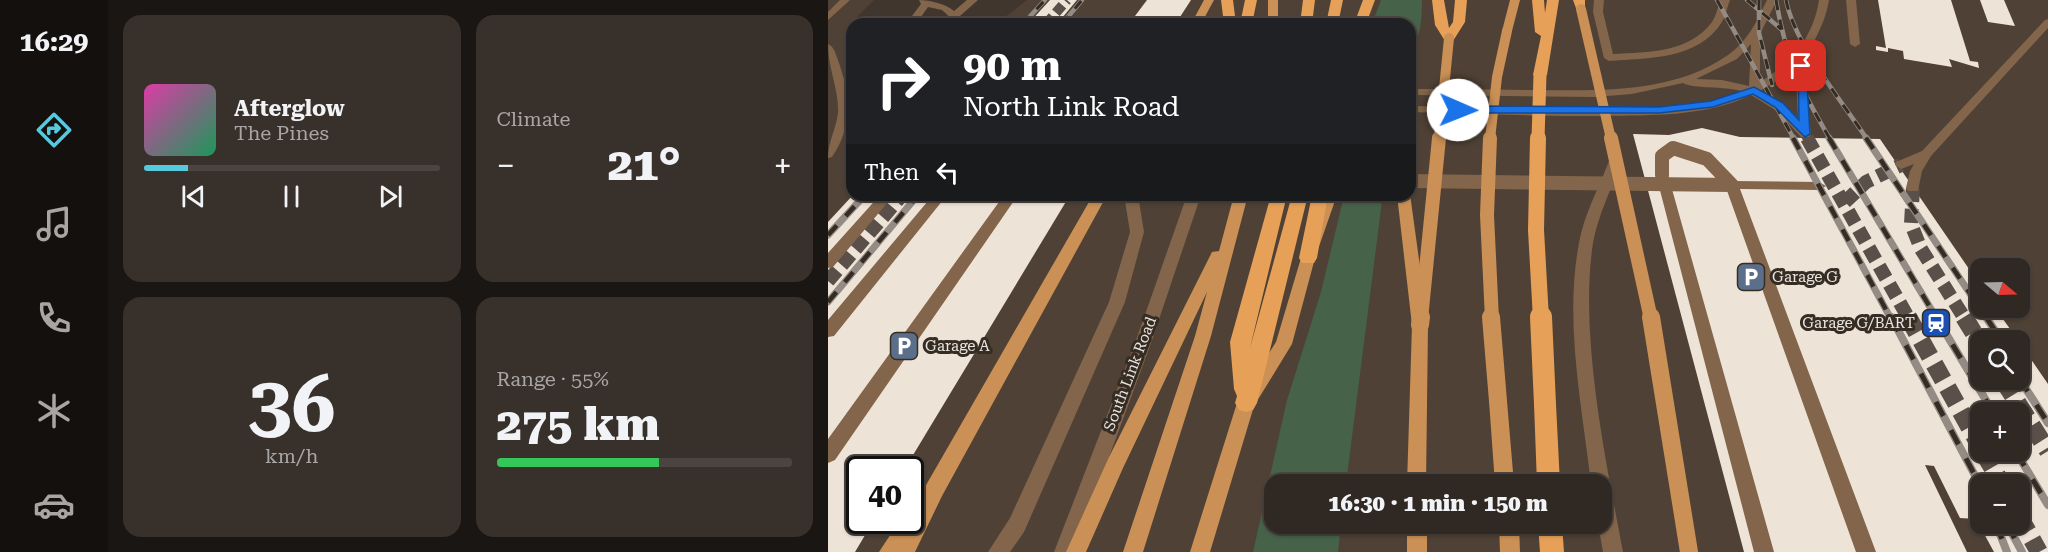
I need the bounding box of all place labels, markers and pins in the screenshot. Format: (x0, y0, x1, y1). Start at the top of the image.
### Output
pin (1775, 40, 1826, 91)
parking icon: Garage G (1735, 261, 1767, 293)
place label: Garage G (1772, 268, 1838, 286)
station icon: Garage G/BART (1920, 307, 1952, 339)
place label: Garage G/BART (1802, 314, 1915, 332)
parking icon: Garage A (888, 330, 920, 362)
place label: Garage A (925, 337, 990, 355)

